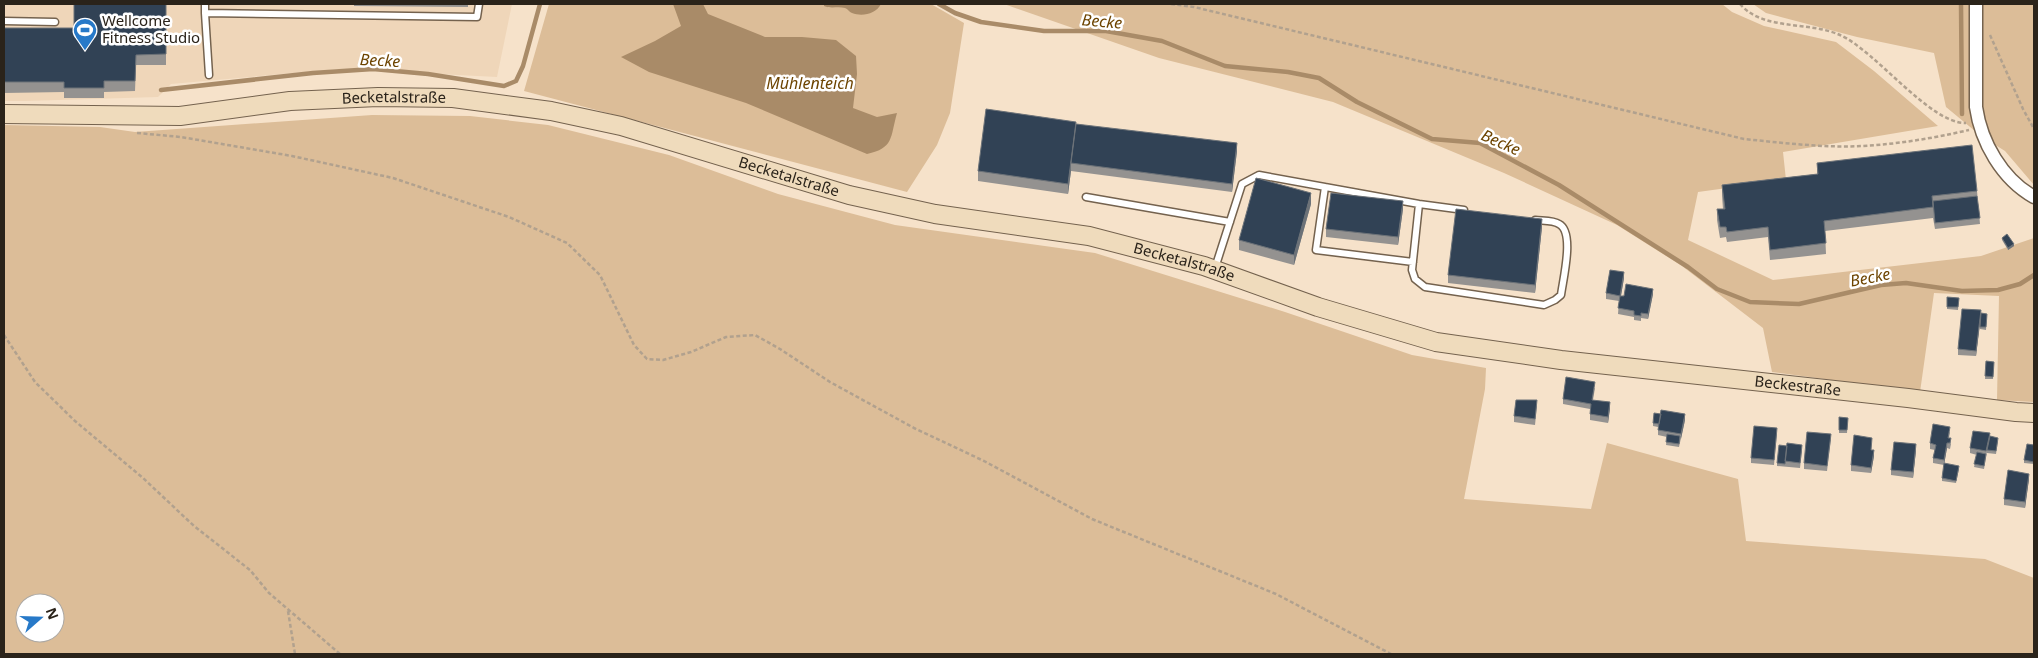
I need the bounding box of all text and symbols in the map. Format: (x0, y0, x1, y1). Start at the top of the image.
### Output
water label: Becke (1081, 8, 1123, 34)
place label: Wellcome Fitness Studio (102, 10, 200, 47)
sports icon: Wellcome Fitness Studio (72, 17, 98, 51)
water label: Becke (359, 48, 401, 72)
water label: Mühlenteich (766, 72, 854, 94)
street label: Becketalstraße (341, 86, 446, 108)
water label: Becke (1478, 124, 1524, 160)
street label: Becketalstraße (736, 151, 842, 201)
street label: Becketalstraße (1132, 237, 1238, 285)
water label: Becke (1848, 262, 1892, 292)
street label: Beckestraße (1754, 370, 1842, 400)
north arrow (15, 593, 65, 643)
text: N (42, 605, 64, 622)

